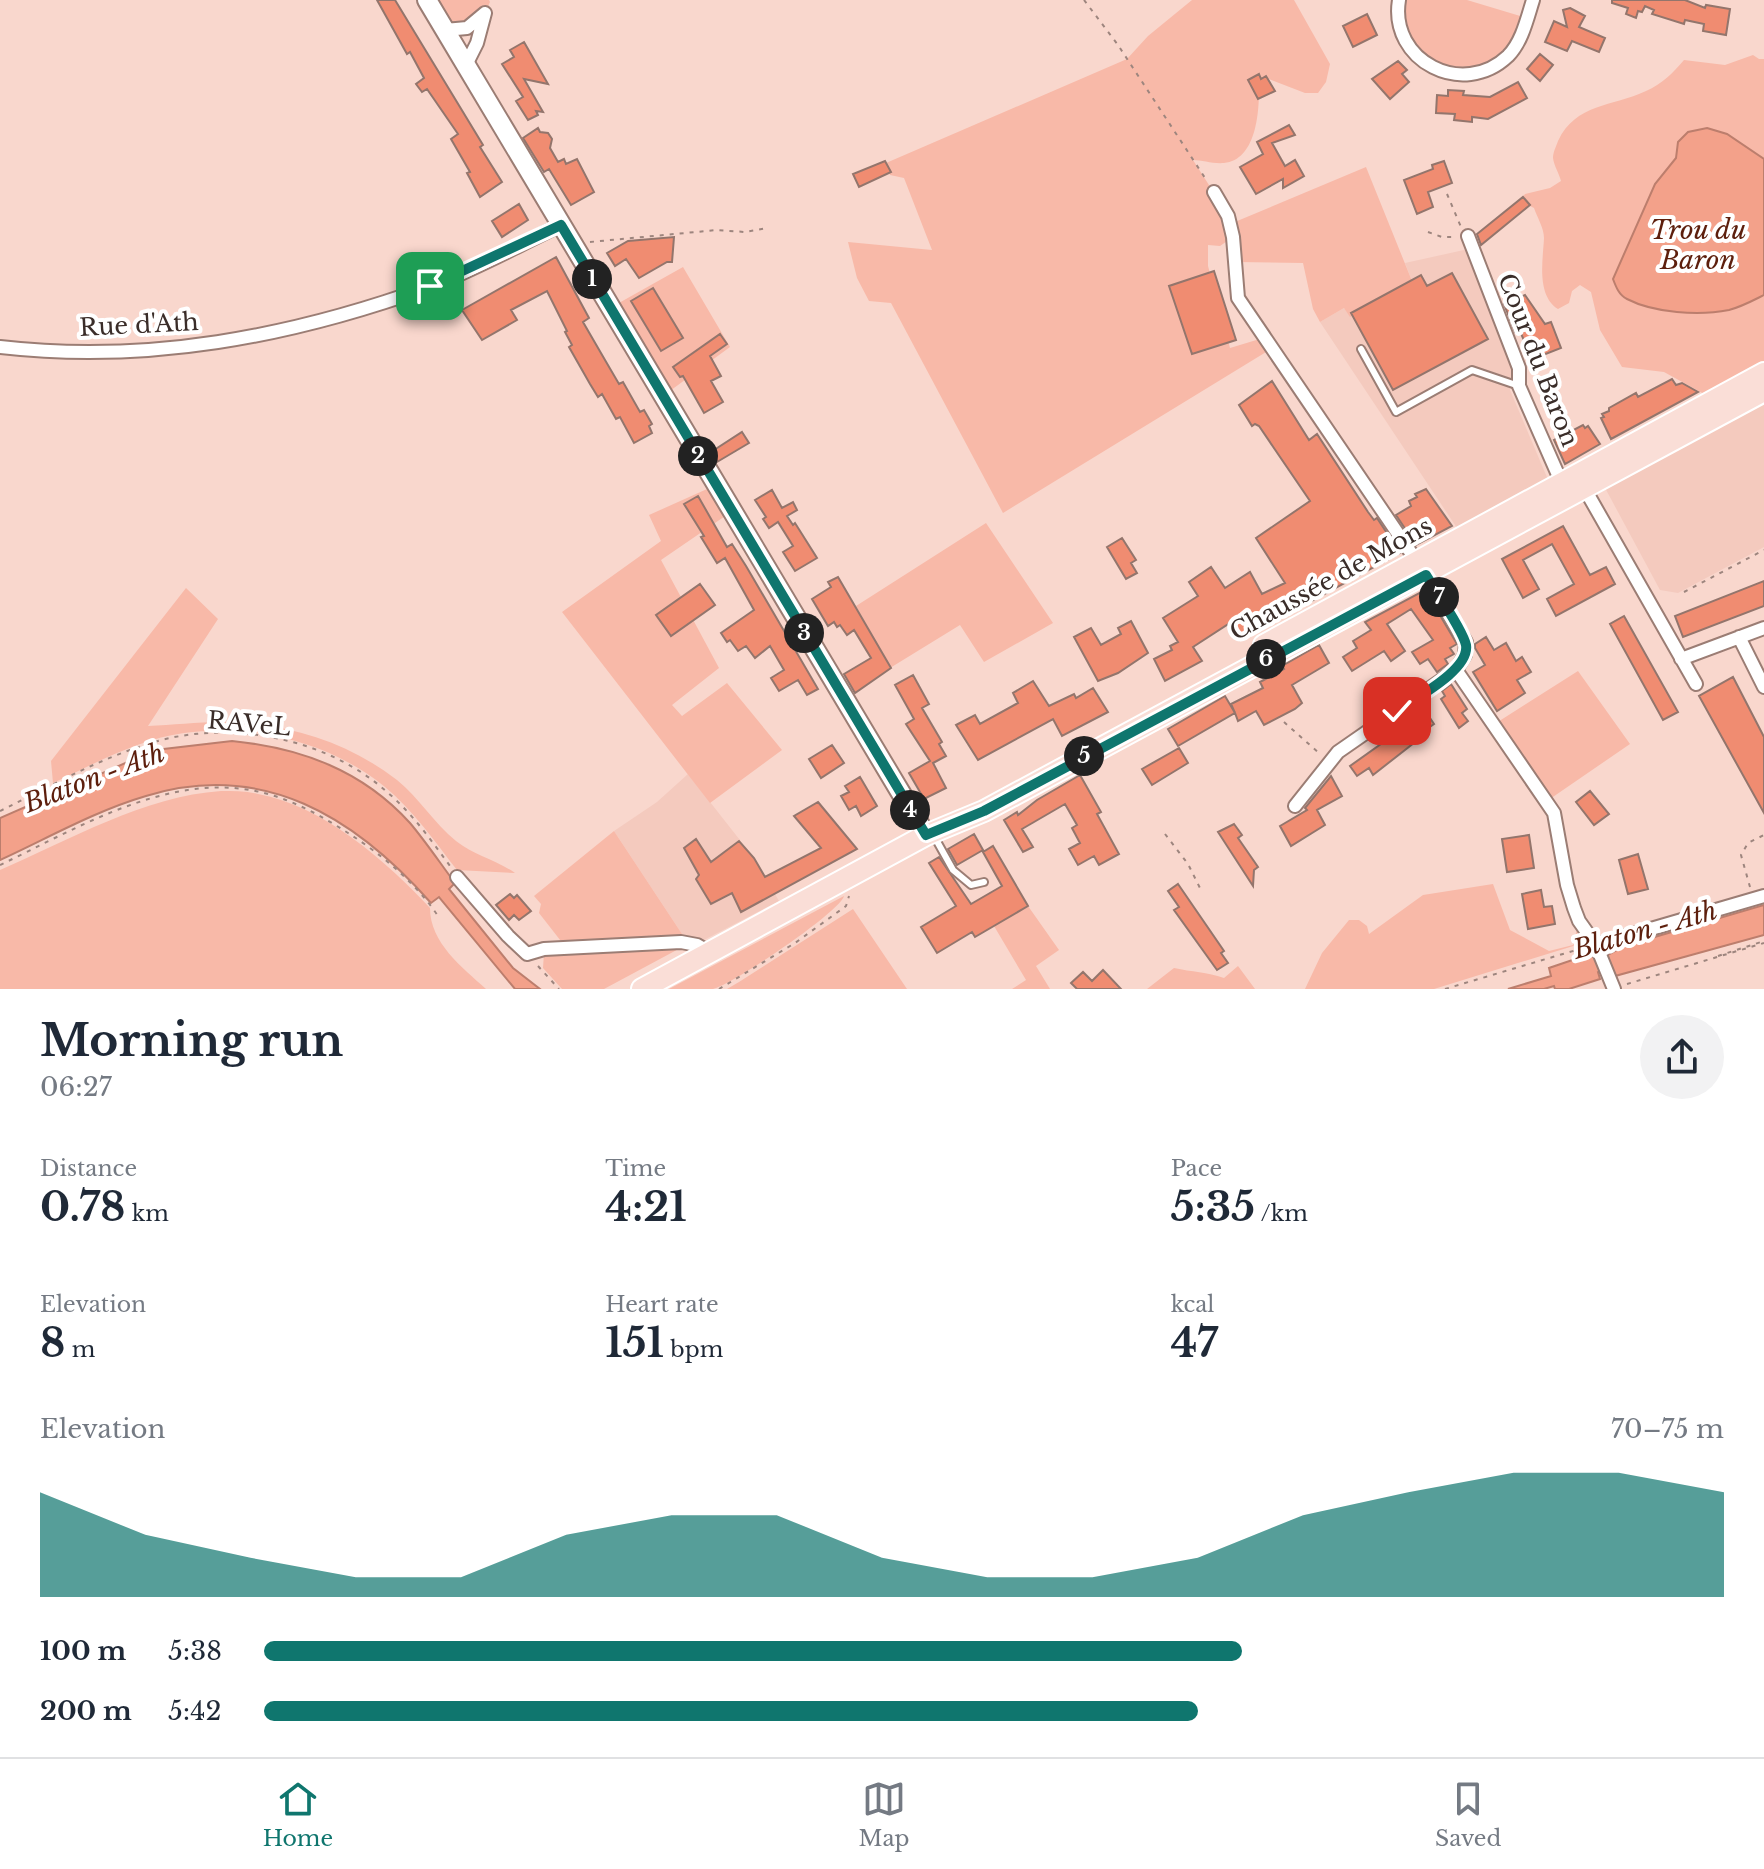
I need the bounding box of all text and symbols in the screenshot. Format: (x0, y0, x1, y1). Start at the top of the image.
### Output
water label: Trou du Baron (1650, 214, 1746, 276)
pin (396, 252, 464, 320)
pin: 1 (572, 259, 612, 299)
icon: arrive (408, 264, 452, 308)
text: 1 (587, 265, 597, 292)
street label: Cour du Baron (1492, 269, 1585, 450)
street label: Rue d'Ath (79, 307, 199, 342)
pin: 2 (678, 436, 718, 476)
text: 2 (691, 442, 705, 469)
street label: Chaussée de Mons (1225, 511, 1437, 646)
pin: 7 (1419, 577, 1459, 617)
text: 7 (1433, 583, 1445, 610)
pin: 3 (784, 613, 824, 653)
text: 3 (797, 619, 811, 646)
pin: 6 (1246, 639, 1286, 679)
text: 6 (1259, 645, 1273, 672)
pin (1363, 677, 1431, 745)
icon: check (1375, 689, 1419, 733)
street label: RAVeL (206, 705, 292, 742)
water label: Blaton - Ath (18, 736, 169, 820)
pin: 5 (1064, 736, 1104, 776)
text: 5 (1077, 742, 1091, 769)
pin: 4 (890, 790, 930, 830)
text: 4 (903, 796, 917, 823)
water label: Blaton - Ath (1568, 894, 1721, 966)
text: Morning run (40, 1013, 343, 1068)
button: share (1640, 1015, 1724, 1099)
text: 06:27 (40, 1071, 112, 1103)
text: Distance (40, 1155, 137, 1182)
text: Time (605, 1155, 666, 1182)
text: Pace (1171, 1155, 1222, 1182)
text: 0.78 (40, 1182, 125, 1232)
text: 4:21 (605, 1182, 687, 1232)
text: 5:35 (1171, 1182, 1255, 1232)
text: km (125, 1200, 169, 1227)
text: /km (1255, 1200, 1308, 1227)
text: Elevation (40, 1291, 146, 1318)
text: Heart rate (605, 1291, 719, 1318)
text: kcal (1171, 1291, 1215, 1318)
text: 8 (40, 1318, 65, 1368)
text: 151 (605, 1318, 664, 1368)
text: 47 (1171, 1318, 1218, 1368)
text: m (65, 1336, 95, 1363)
text: bpm (664, 1336, 723, 1363)
text: Elevation (40, 1413, 166, 1445)
text: 70–75 m (1611, 1413, 1724, 1445)
text: 100 m (40, 1635, 126, 1667)
text: 5:38 (168, 1635, 222, 1667)
text: 200 m (40, 1695, 132, 1727)
text: 5:42 (168, 1695, 221, 1727)
tab: Home (263, 1777, 333, 1852)
tab: Map (858, 1777, 910, 1852)
tab: Saved (1435, 1777, 1501, 1852)

